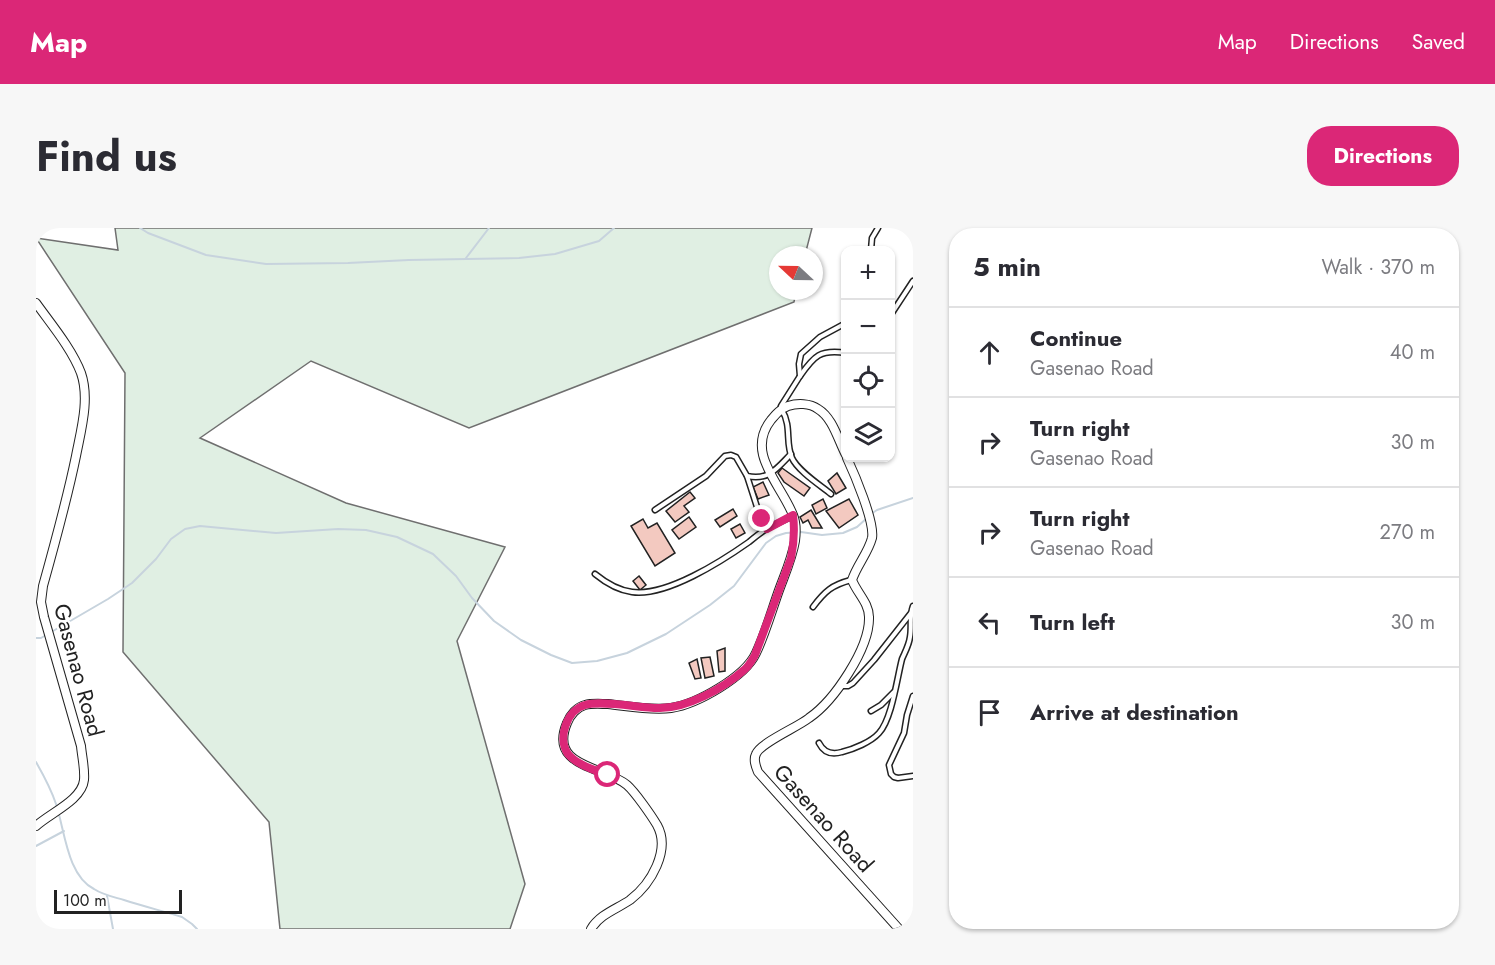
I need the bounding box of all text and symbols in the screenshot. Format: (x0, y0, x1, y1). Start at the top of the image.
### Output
text: Map (30, 22, 87, 63)
text: Map (1218, 27, 1257, 57)
text: Directions (1290, 27, 1379, 57)
text: Saved (1412, 27, 1465, 57)
text: Find us (36, 126, 177, 187)
button: Directions (1307, 126, 1459, 186)
north arrow (769, 246, 823, 300)
map controls (841, 246, 895, 462)
button: + (841, 246, 895, 300)
text: 5 min (973, 248, 1041, 286)
text: Walk · 370 m (1321, 253, 1435, 282)
button: − (841, 300, 895, 354)
text: Continue (1030, 322, 1122, 354)
icon: ahead (973, 336, 1006, 369)
text: 40 m (1390, 338, 1435, 367)
button: locate (841, 354, 895, 408)
text: Gasenao Road (1030, 354, 1154, 383)
button: layers (841, 408, 895, 462)
text: Turn right (1030, 412, 1130, 444)
icon: right (973, 426, 1006, 459)
text: 30 m (1390, 428, 1435, 457)
text: Gasenao Road (1030, 444, 1154, 473)
text: Turn right (1030, 502, 1130, 534)
route end (748, 505, 774, 531)
icon: right (973, 516, 1006, 549)
text: 270 m (1380, 518, 1435, 547)
text: Gasenao Road (1030, 534, 1154, 563)
street label: Gasenao Road (46, 600, 112, 740)
icon: left (973, 606, 1006, 639)
text: Turn left (1030, 606, 1115, 638)
text: 30 m (1390, 608, 1435, 637)
icon: arrive (973, 696, 1006, 729)
text: Arrive at destination (1030, 696, 1239, 728)
street label: Gasenao Road (767, 757, 881, 879)
route start (594, 761, 620, 787)
scale bar (54, 887, 182, 914)
text: 100 m (63, 889, 107, 912)

